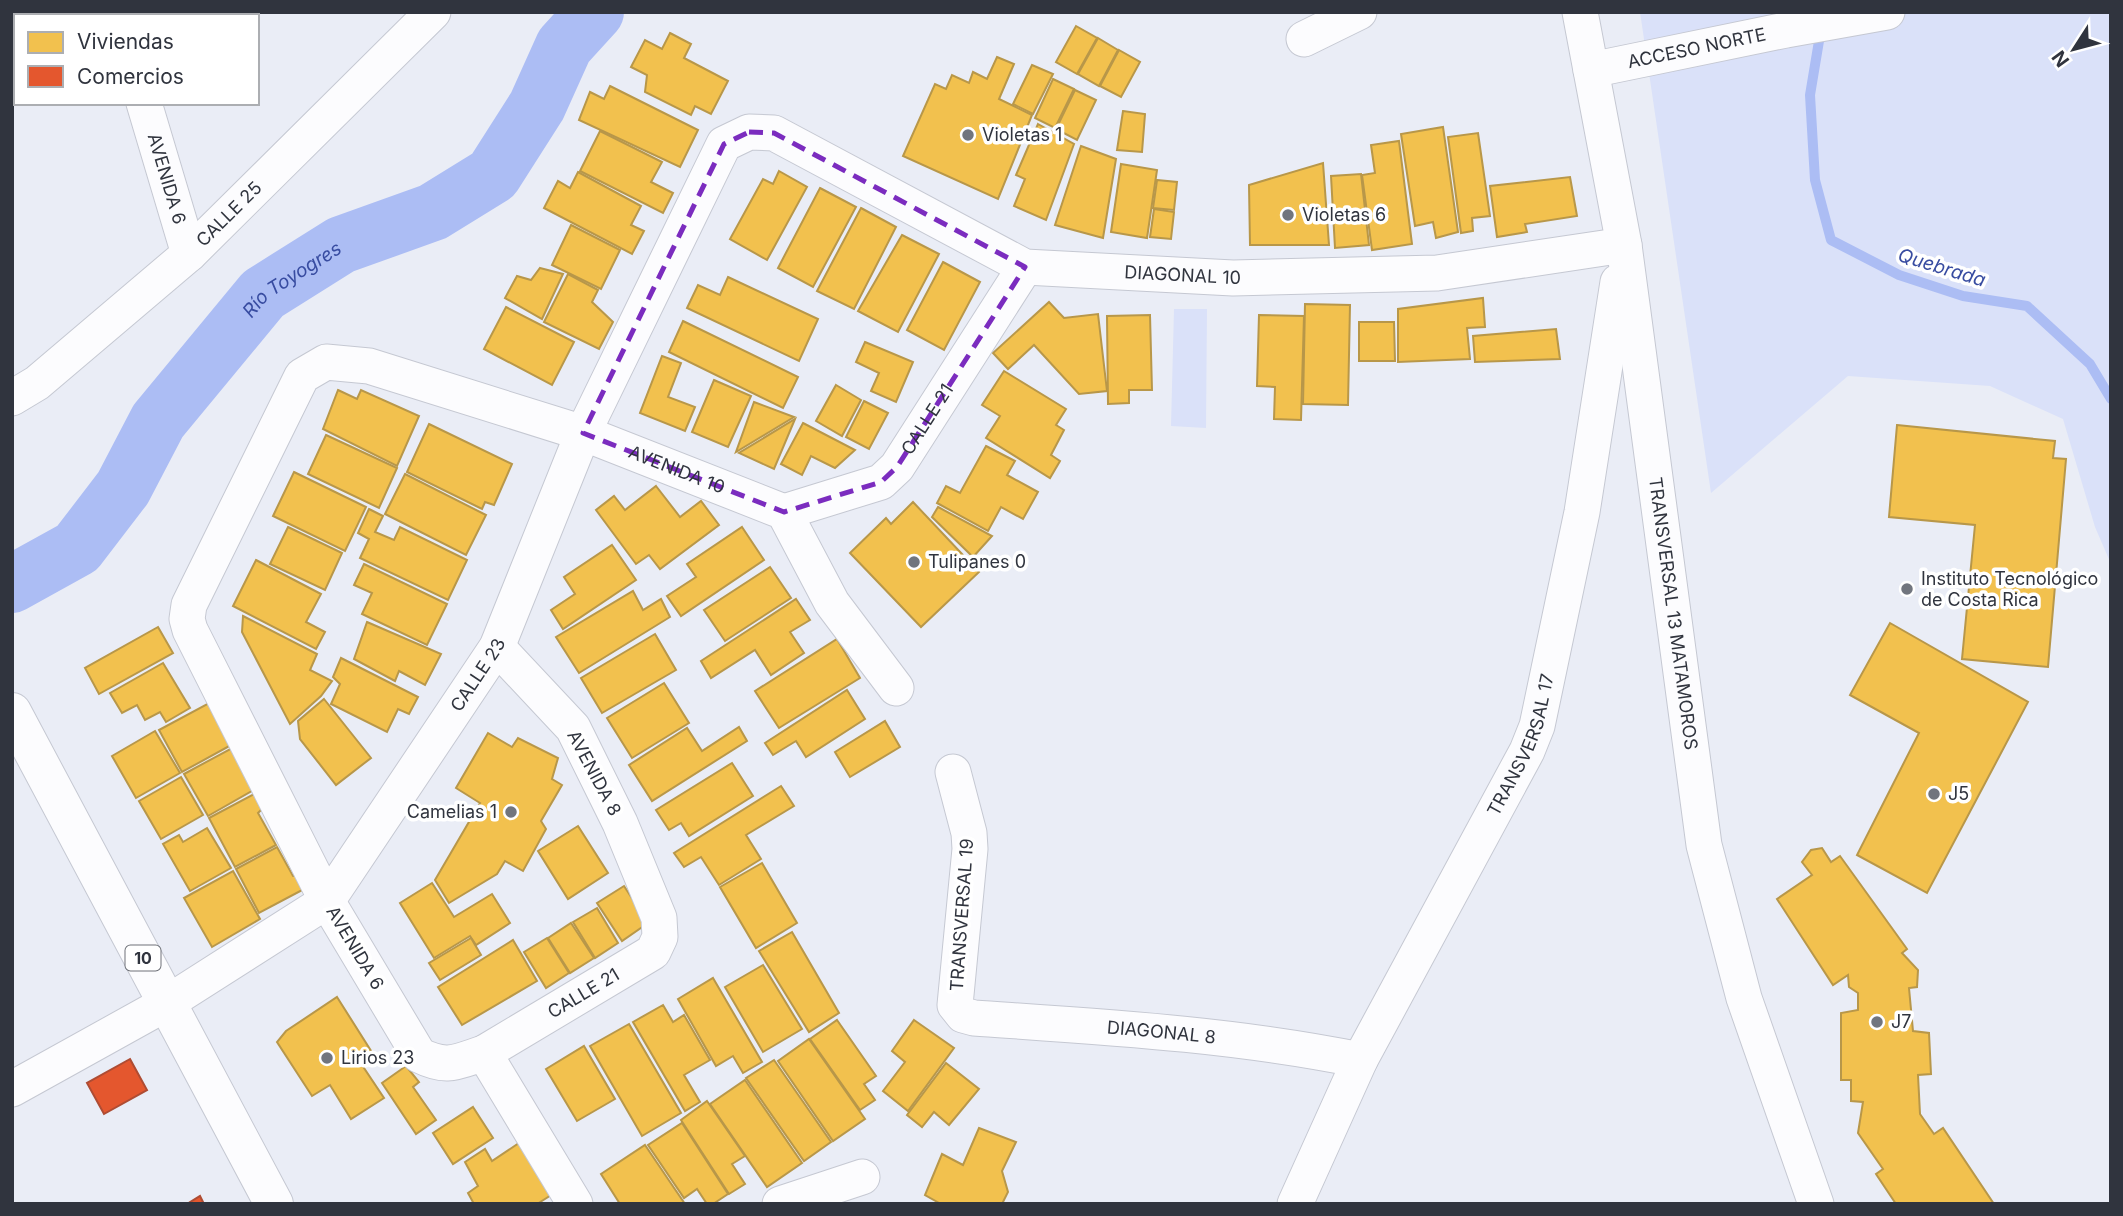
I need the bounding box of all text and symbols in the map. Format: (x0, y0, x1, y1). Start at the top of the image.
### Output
legend (14, 14, 259, 105)
north arrow (2039, 14, 2109, 84)
street label: ACCESO NORTE (1626, 23, 1768, 72)
text: Viviendas (77, 29, 174, 54)
text: N (2047, 46, 2074, 71)
text: Comercios (77, 64, 184, 89)
place label: Violetas 1 (982, 124, 1062, 145)
marker: Violetas 1 (960, 127, 976, 143)
street label: AVENIDA 6 (144, 131, 191, 227)
street label: CALLE 25 (192, 177, 266, 251)
place label: Violetas 6 (1302, 204, 1386, 225)
marker: Violetas 6 (1280, 207, 1296, 223)
water label: Río Toyogres (238, 237, 346, 322)
water label: Quebrada (1895, 243, 1989, 292)
street label: DIAGONAL 10 (1124, 261, 1241, 288)
street label: CALLE 21 (897, 380, 957, 458)
street label: AVENIDA 10 (626, 441, 728, 498)
street label: TRANSVERSAL 13 MATAMOROS (1645, 476, 1702, 751)
place label: Tulipanes 0 (928, 551, 1026, 572)
marker: Tulipanes 0 (906, 554, 922, 570)
place label: Instituto Tecnológico de Costa Rica (1921, 568, 2098, 610)
marker: Instituto Tecnológico de Costa Rica (1899, 581, 1915, 597)
street label: CALLE 23 (446, 635, 509, 715)
street label: TRANSVERSAL 17 (1483, 672, 1558, 819)
street label: AVENIDA 8 (563, 726, 626, 819)
place label: J5 (1948, 783, 1969, 804)
marker: J5 (1926, 786, 1942, 802)
place label: Camelias 1 (407, 801, 497, 822)
marker: Camelias 1 (503, 804, 519, 820)
street label: TRANSVERSAL 19 (946, 838, 977, 992)
street label: AVENIDA 6 (322, 902, 389, 993)
road number: 10 (125, 946, 160, 970)
street label: CALLE 21 (544, 964, 623, 1023)
place label: J7 (1891, 1011, 1911, 1032)
marker: J7 (1869, 1014, 1885, 1030)
street label: DIAGONAL 8 (1106, 1016, 1217, 1048)
place label: Lirios 23 (341, 1047, 414, 1068)
marker: Lirios 23 (319, 1050, 335, 1066)

